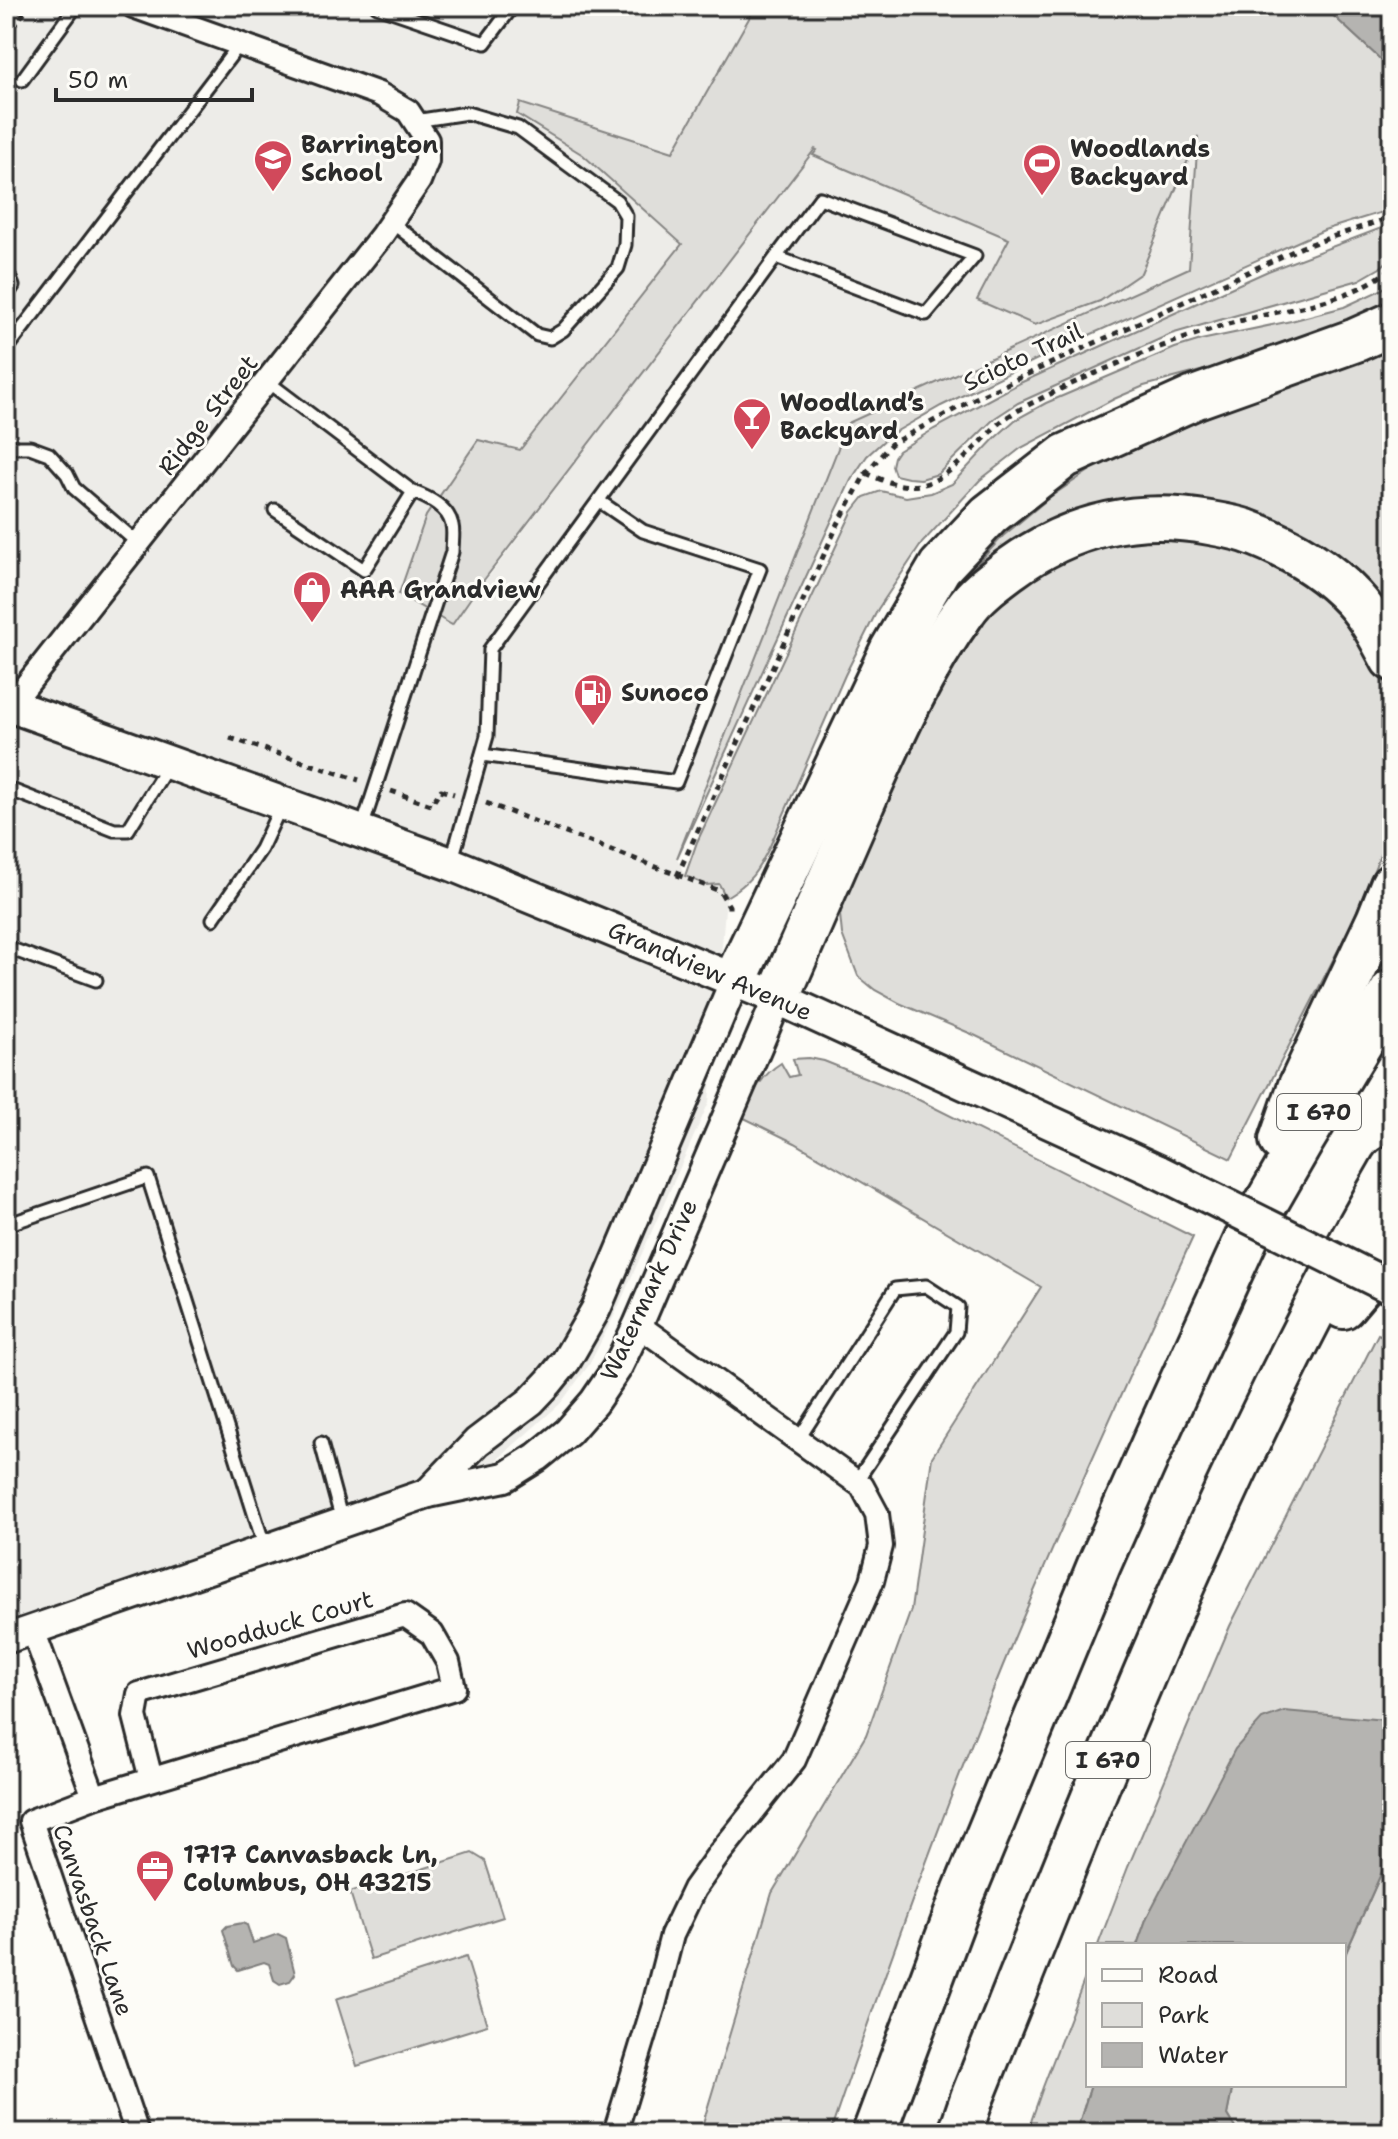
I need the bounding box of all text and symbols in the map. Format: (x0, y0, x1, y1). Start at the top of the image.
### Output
scale bar (56, 52, 252, 102)
text: 50 m (68, 64, 128, 96)
place label: Barrington School (301, 129, 438, 189)
place label: Woodlands Backyard (1070, 133, 1210, 193)
school or university icon: Barrington School (252, 138, 294, 193)
sports icon: Woodlands Backyard (1021, 142, 1063, 197)
street label: Scioto Trail (958, 315, 1089, 399)
street label: Ridge Street (151, 348, 265, 482)
place label: Woodland’s Backyard (780, 387, 924, 447)
bar icon: Woodland’s Backyard (731, 396, 773, 451)
shop icon: AAA Grandview (291, 569, 333, 624)
place label: AAA Grandview (340, 574, 541, 606)
fuel station icon: Sunoco (572, 672, 614, 727)
place label: Sunoco (621, 677, 709, 709)
street label: Grandview Avenue (603, 914, 817, 1028)
road number: I 670 (1277, 1094, 1361, 1130)
street label: Watermark Drive (593, 1194, 705, 1386)
street label: Woodduck Court (183, 1583, 377, 1667)
road number: I 670 (1066, 1742, 1150, 1778)
street label: Canvasback Lane (45, 1820, 141, 2020)
place label: 1717 Canvasback Ln, Columbus, OH 43215 (183, 1839, 438, 1899)
office icon: 1717 Canvasback Ln, Columbus, OH 43215 (134, 1848, 176, 1903)
legend (1086, 1943, 1346, 2087)
text: Road (1158, 1959, 1218, 1991)
text: Park (1158, 1999, 1210, 2031)
text: Water (1158, 2039, 1229, 2071)

